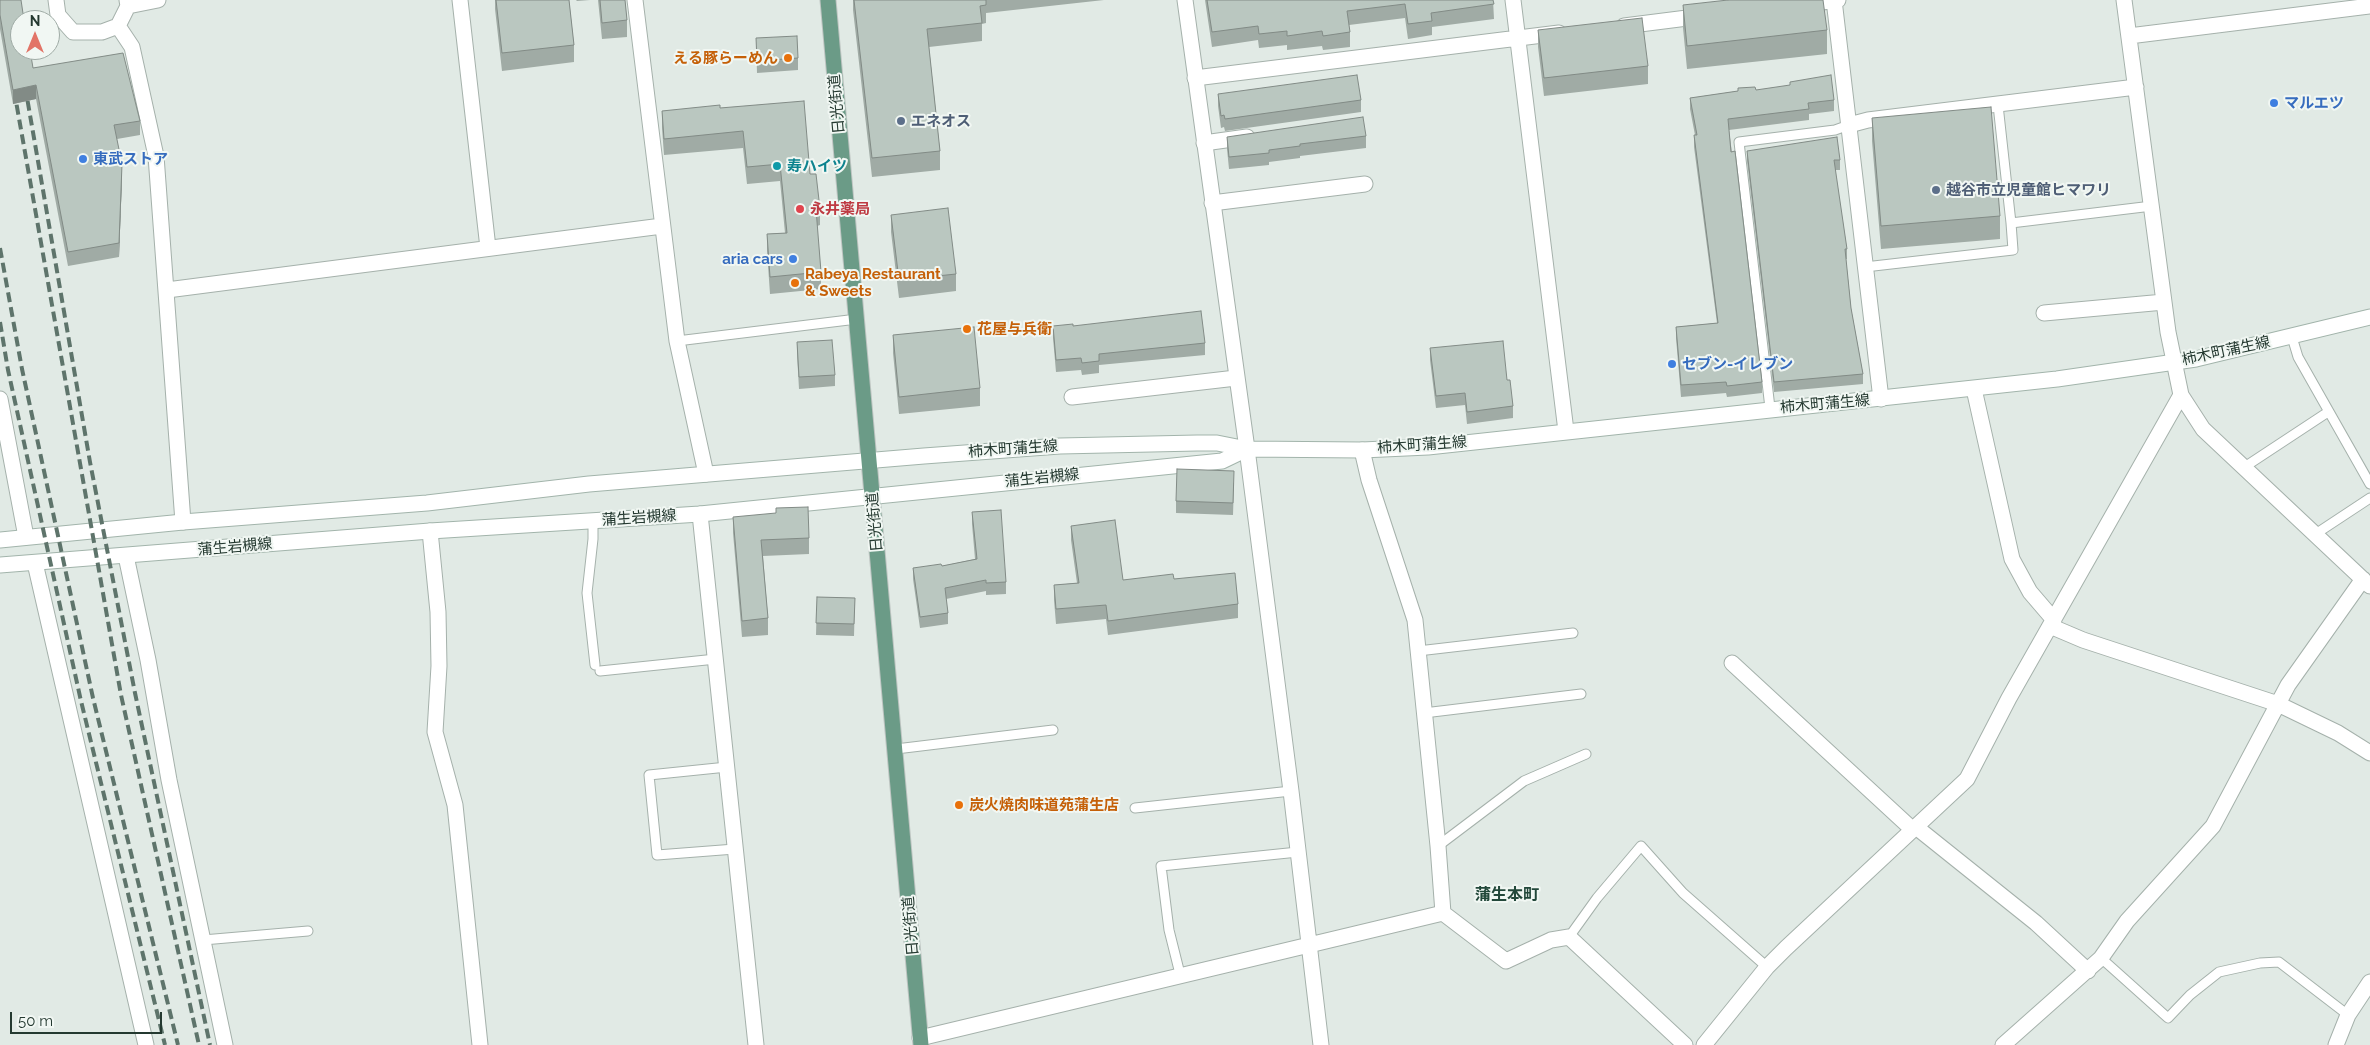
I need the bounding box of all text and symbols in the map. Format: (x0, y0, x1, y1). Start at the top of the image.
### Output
north arrow (10, 10, 60, 60)
text: N (30, 13, 40, 29)
place label: える豚らーめん (673, 49, 778, 67)
marker: える豚らーめん (782, 52, 794, 64)
street label: 日光街道 (825, 73, 849, 135)
place label: マルエツ (2284, 94, 2344, 112)
marker: マルエツ (2268, 97, 2280, 109)
place label: エネオス (911, 112, 971, 130)
marker: エネオス (895, 115, 907, 127)
place label: 東武ストア (93, 150, 168, 168)
marker: 東武ストア (77, 153, 89, 165)
place label: 寿ハイツ (787, 157, 847, 175)
marker: 寿ハイツ (771, 160, 783, 172)
place label: 越谷市立児童館ヒマワリ (1946, 181, 2111, 199)
marker: 越谷市立児童館ヒマワリ (1930, 184, 1942, 196)
place label: 永井薬局 (810, 200, 870, 218)
marker: 永井薬局 (794, 203, 806, 215)
place label: aria cars (722, 250, 783, 268)
marker: aria cars (787, 253, 799, 265)
place label: Rabeya Restaurant & Sweets (805, 265, 941, 300)
marker: Rabeya Restaurant & Sweets (789, 277, 801, 289)
place label: 花屋与兵衛 (977, 320, 1052, 338)
marker: 花屋与兵衛 (961, 323, 973, 335)
street label: 柿木町蒲生線 (2180, 333, 2272, 369)
place label: セブン-イレブン (1682, 355, 1793, 373)
marker: セブン-イレブン (1666, 358, 1678, 370)
street label: 柿木町蒲生線 (1779, 391, 1871, 417)
street label: 柿木町蒲生線 (1376, 433, 1468, 457)
street label: 柿木町蒲生線 (967, 437, 1059, 461)
street label: 蒲生岩槻線 (1004, 465, 1080, 491)
street label: 日光街道 (863, 491, 887, 553)
street label: 蒲生岩槻線 (601, 506, 677, 530)
street label: 蒲生岩槻線 (197, 535, 273, 559)
place label: 炭火焼肉味道苑蒲生店 (969, 796, 1119, 814)
marker: 炭火焼肉味道苑蒲生店 (953, 799, 965, 811)
district label: 蒲生本町 (1475, 885, 1539, 905)
street label: 日光街道 (899, 895, 923, 957)
scale bar (12, 1002, 165, 1034)
text: 50 m (18, 1012, 53, 1030)

